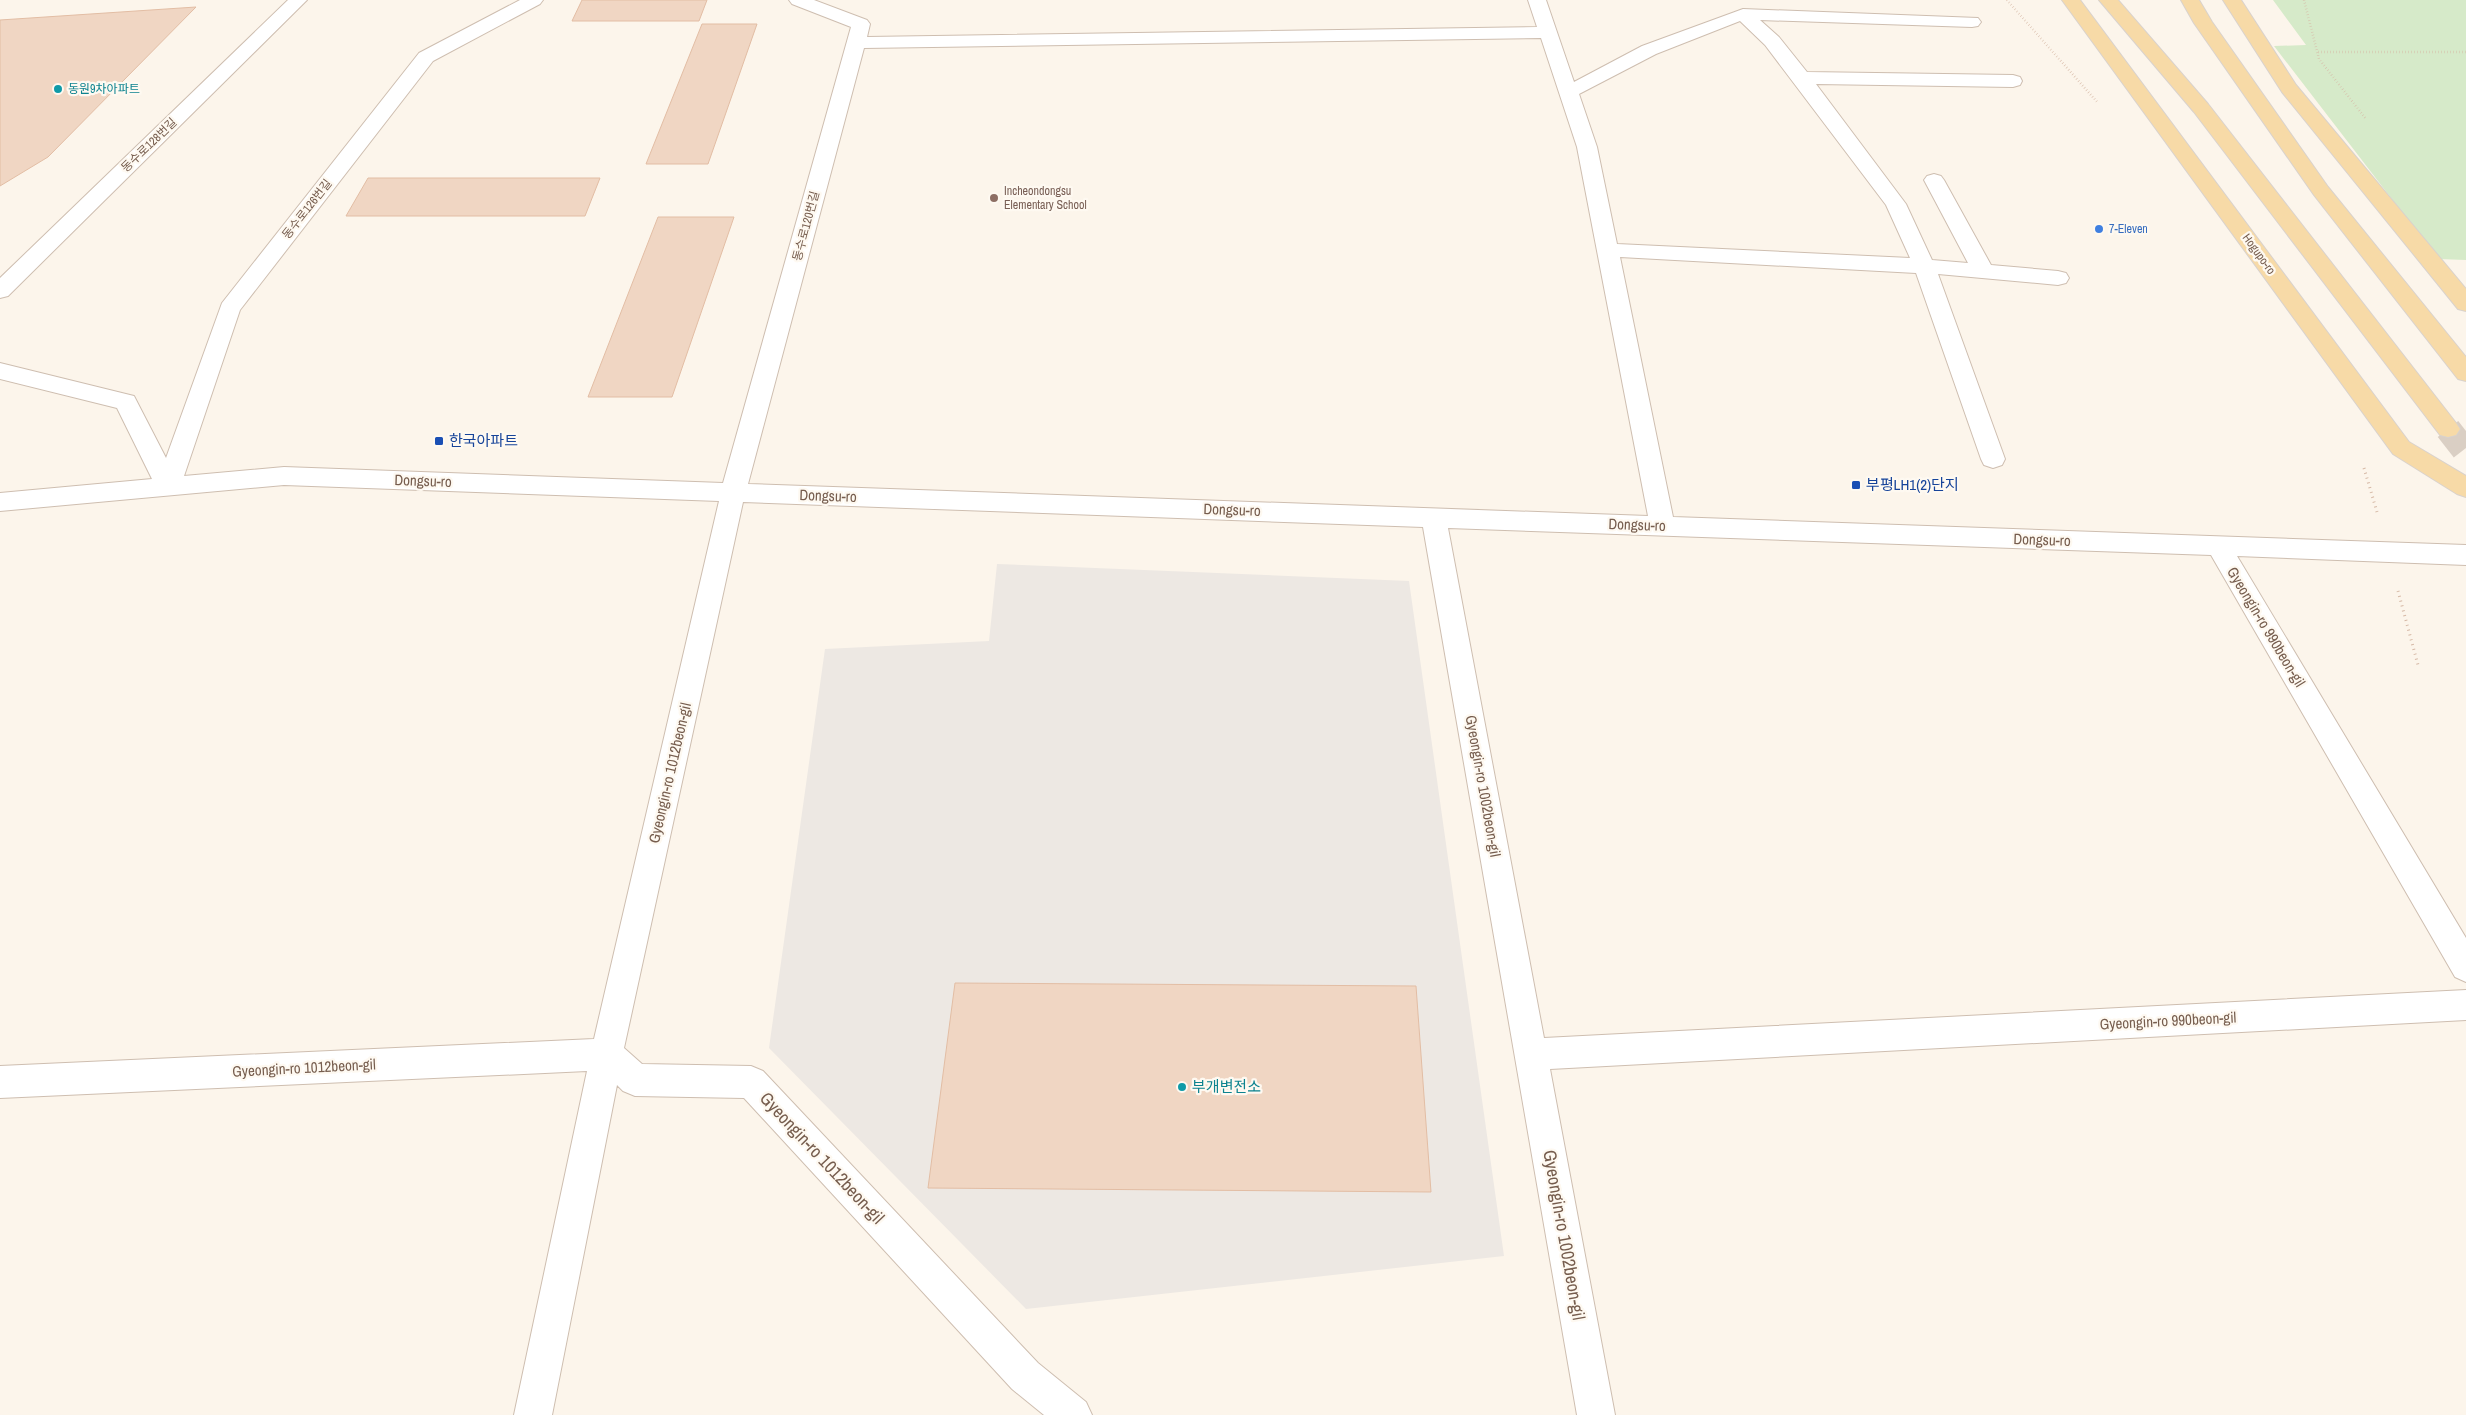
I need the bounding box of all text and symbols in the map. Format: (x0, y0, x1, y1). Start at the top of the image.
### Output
place label: 동원9차아파트 (68, 81, 140, 97)
marker: 동원9차아파트 (52, 83, 64, 95)
street label: 동수로128번길 (118, 114, 180, 176)
street label: 동수로126번길 (279, 176, 335, 242)
place label: Incheondongsu Elementary School (1004, 183, 1087, 213)
street label: 동수로120번길 (789, 189, 823, 263)
marker: Incheondongsu Elementary School (988, 192, 1000, 204)
place label: 7-Eleven (2109, 221, 2148, 237)
marker: 7-Eleven (2093, 223, 2105, 235)
street label: Hogupo-ro (2239, 230, 2279, 278)
place label: 한국아파트 (449, 430, 518, 451)
marker: 한국아파트 (433, 435, 445, 447)
street label: Dongsu-ro (394, 469, 452, 492)
place label: 부평LH1(2)단지 (1866, 474, 1959, 495)
marker: 부평LH1(2)단지 (1850, 479, 1862, 491)
street label: Dongsu-ro (799, 484, 857, 507)
street label: Dongsu-ro (1203, 498, 1261, 521)
street label: Dongsu-ro (1608, 513, 1666, 536)
street label: Dongsu-ro (2013, 528, 2071, 551)
street label: Gyeongin-ro 990beon-gil (2222, 563, 2311, 691)
street label: Gyeongin-ro 1012beon-gil (643, 701, 696, 845)
street label: Gyeongin-ro 1002beon-gil (1461, 713, 1506, 858)
street label: Gyeongin-ro 990beon-gil (2099, 1006, 2237, 1035)
street label: Gyeongin-ro 1012beon-gil (232, 1053, 376, 1082)
place label: 부개변전소 (1192, 1076, 1261, 1097)
marker: 부개변전소 (1176, 1081, 1188, 1093)
street label: Gyeongin-ro 1012beon-gil (754, 1086, 890, 1229)
street label: Gyeongin-ro 1002beon-gil (1537, 1148, 1592, 1322)

